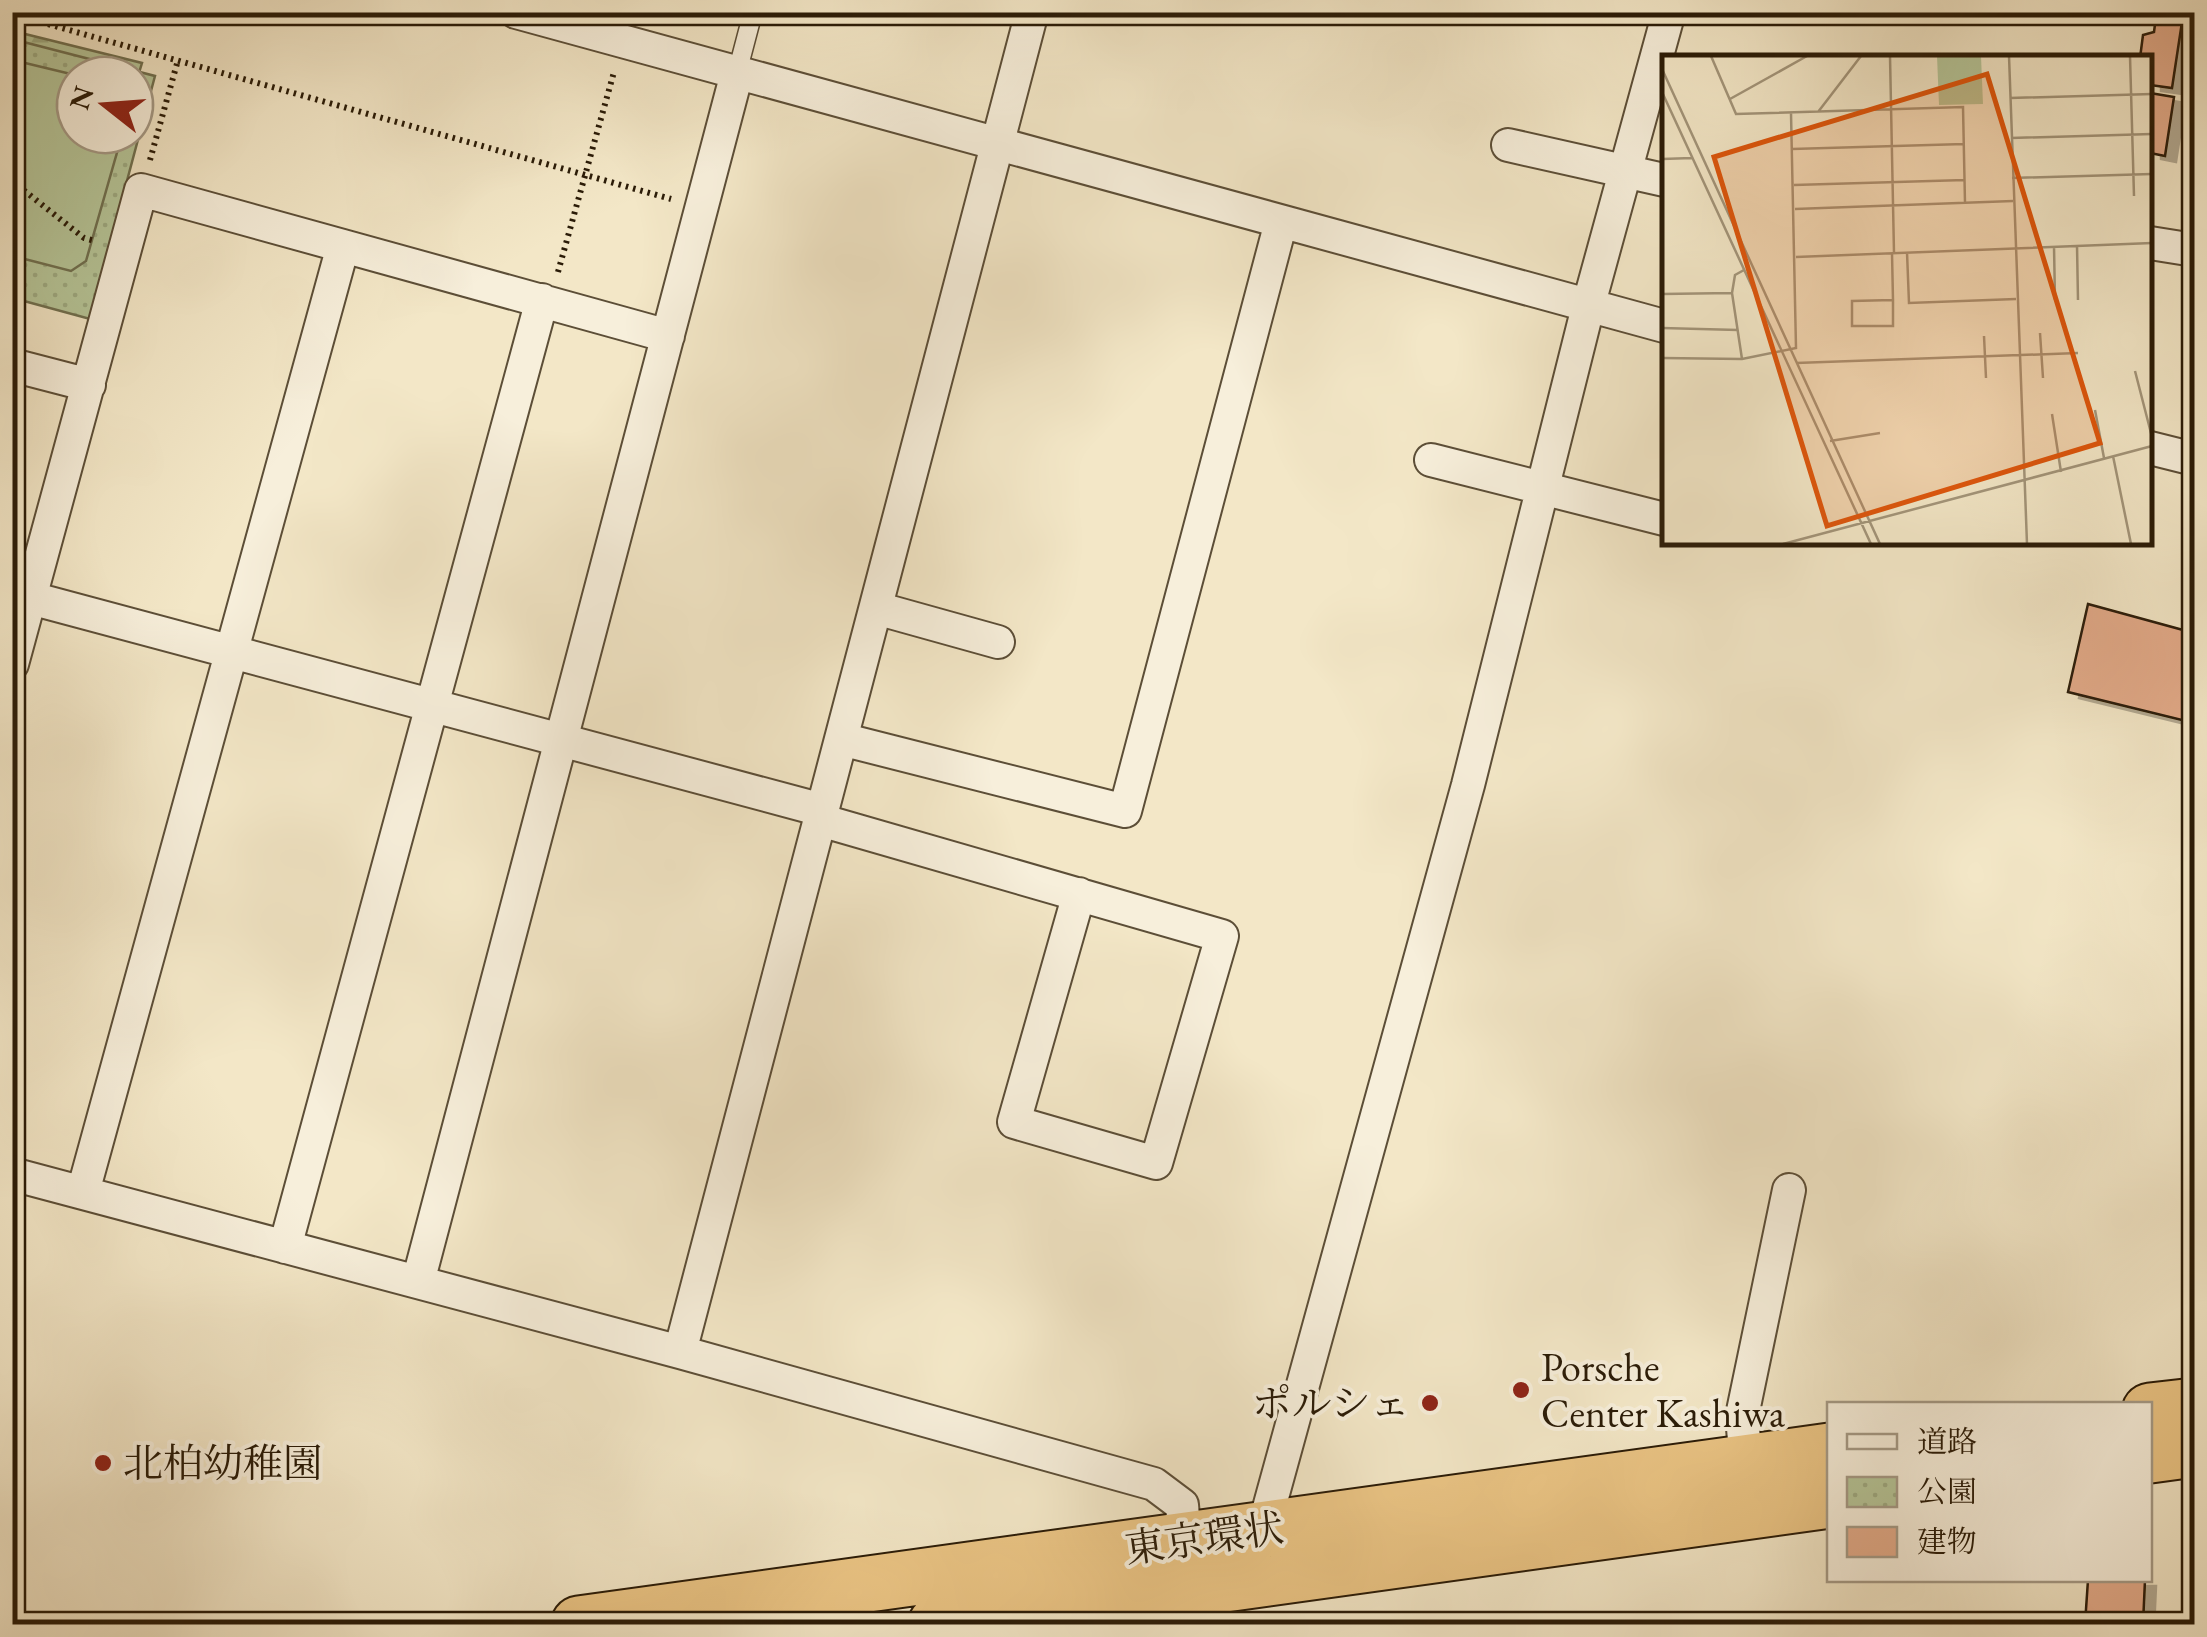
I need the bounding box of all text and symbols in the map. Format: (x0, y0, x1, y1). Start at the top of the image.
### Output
north arrow (55, 55, 155, 155)
inset map (1662, 55, 2152, 545)
text: N (61, 81, 102, 114)
place label: Porsche Center Kashiwa (1541, 1341, 1785, 1439)
place label: ポルシェ (1252, 1377, 1410, 1429)
marker: Porsche Center Kashiwa (1510, 1379, 1532, 1401)
marker: ポルシェ (1419, 1392, 1441, 1414)
legend (1827, 1402, 2152, 1582)
text: 道路 (1917, 1422, 1977, 1461)
place label: 北柏幼稚園 (123, 1437, 323, 1489)
marker: 北柏幼稚園 (92, 1452, 114, 1474)
text: 公園 (1917, 1472, 1977, 1511)
street label: 東京環状 (1121, 1501, 1287, 1575)
text: 建物 (1917, 1522, 1977, 1561)

